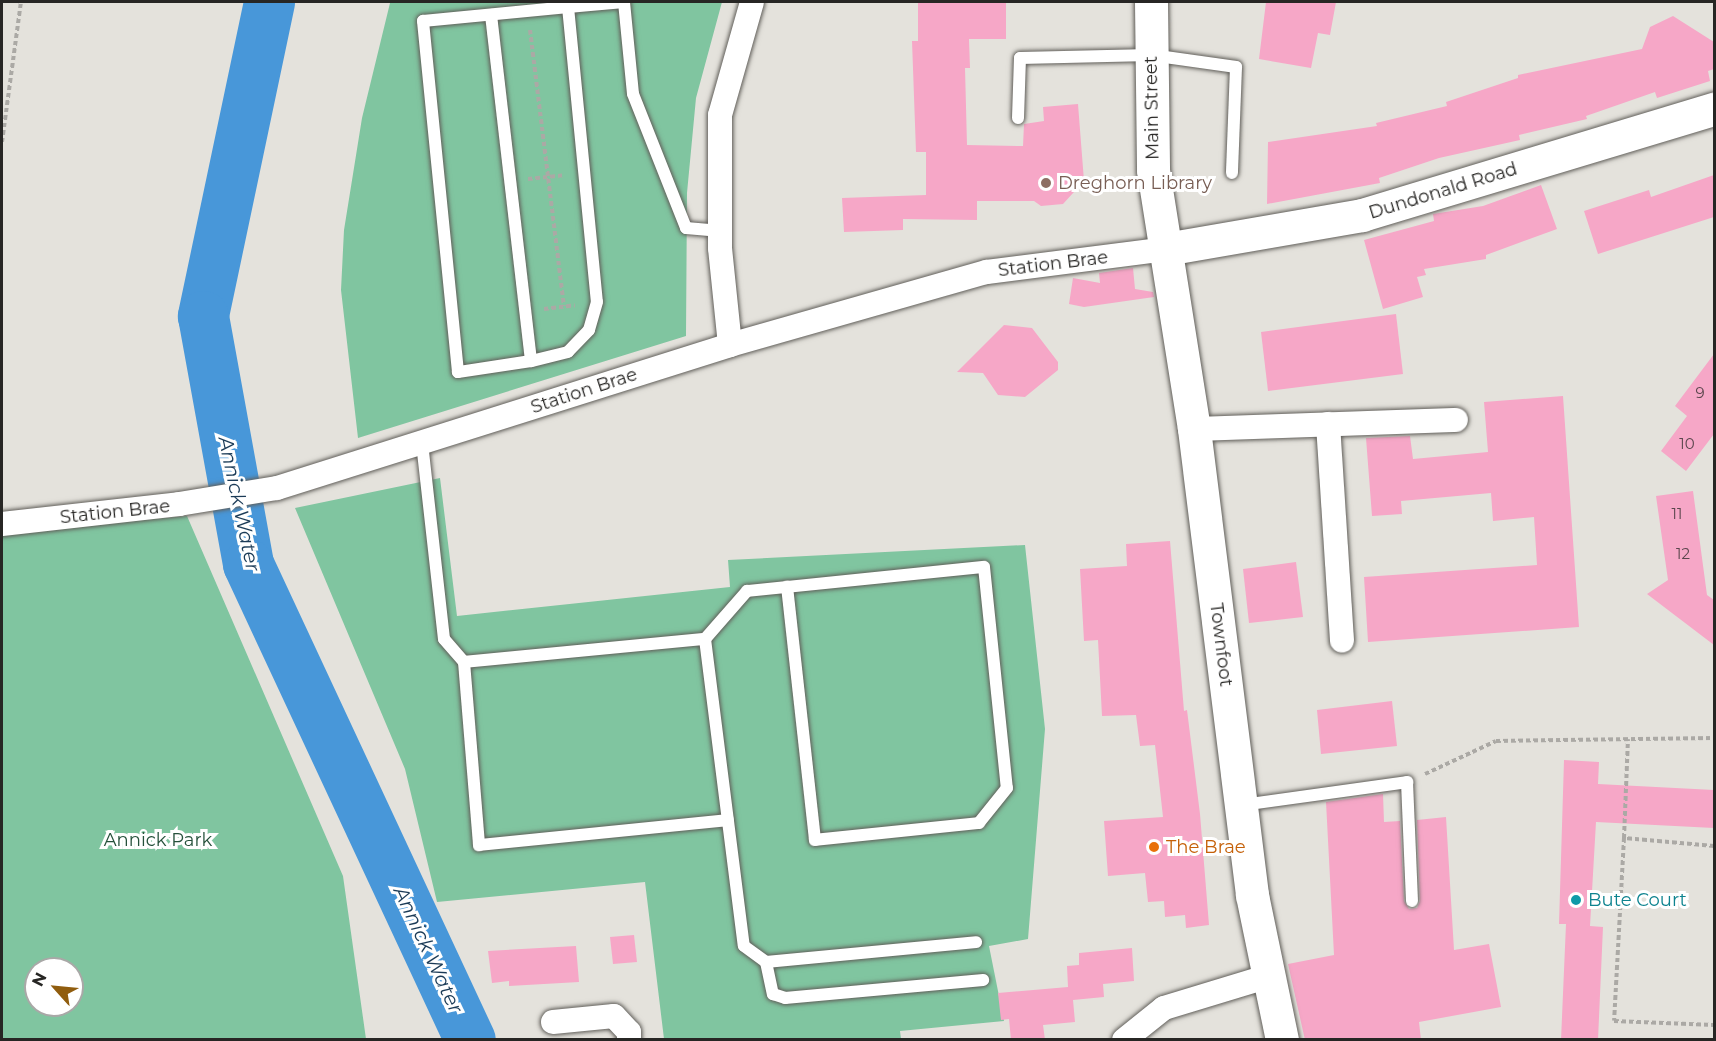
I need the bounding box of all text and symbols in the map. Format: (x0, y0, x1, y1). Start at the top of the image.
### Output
street label: Main Street (1140, 56, 1164, 160)
street label: Dundonald Road (1366, 158, 1520, 224)
place label: Dreghorn Library (1058, 172, 1212, 194)
marker: Dreghorn Library (1039, 176, 1053, 190)
street label: Station Brae (997, 247, 1109, 281)
street label: Station Brae (528, 364, 640, 418)
house number: 9 (1695, 384, 1705, 402)
water label: Annick Water (213, 434, 265, 574)
house number: 10 (1679, 435, 1695, 453)
street label: Station Brae (59, 495, 171, 529)
house number: 11 (1672, 505, 1682, 523)
house number: 12 (1676, 545, 1690, 563)
street label: Townfoot (1205, 602, 1237, 688)
park label: Annick Park (104, 829, 212, 851)
place label: The Brae (1166, 836, 1246, 858)
marker: The Brae (1147, 840, 1161, 854)
water label: Annick Water (388, 883, 468, 1017)
place label: Bute Court (1588, 889, 1687, 911)
marker: Bute Court (1569, 893, 1583, 907)
north arrow (24, 957, 84, 1017)
text: N (28, 969, 51, 990)

